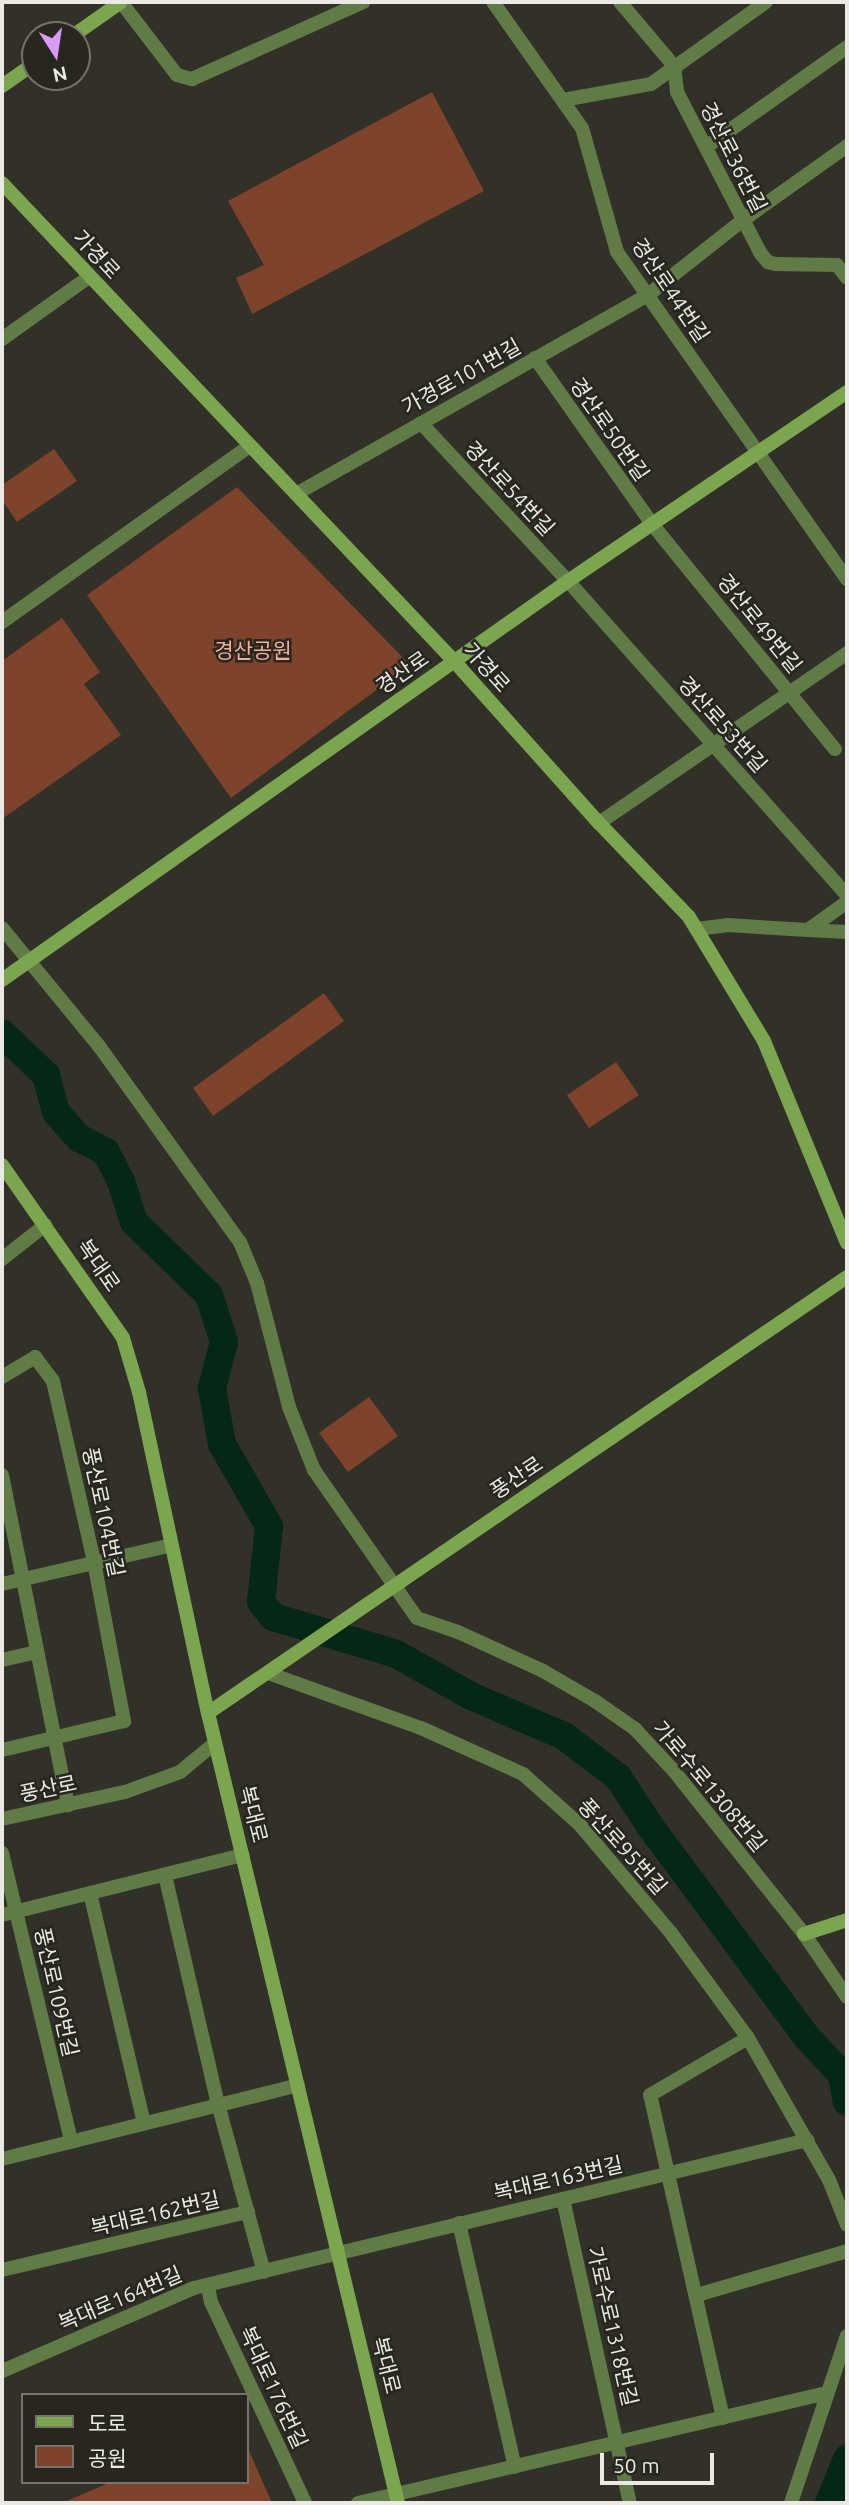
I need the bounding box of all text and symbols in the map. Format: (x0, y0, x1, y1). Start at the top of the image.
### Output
north arrow (21, 21, 91, 91)
text: N (51, 62, 69, 87)
street label: 경산로36번길 (695, 98, 773, 216)
street label: 가경로 (68, 224, 126, 284)
street label: 경산로44번길 (627, 233, 715, 347)
street label: 가경로101번길 (397, 333, 525, 419)
street label: 경산로50번길 (565, 373, 655, 485)
street label: 경산로54번길 (460, 435, 560, 541)
street label: 경산로49번길 (712, 568, 808, 678)
park label: 경산공원 (214, 637, 292, 663)
street label: 가경로 (458, 637, 516, 697)
street label: 경산로 (371, 645, 433, 699)
street label: 경산로53번길 (673, 671, 773, 777)
street label: 복대로 (72, 1234, 126, 1296)
street label: 풍산로104번길 (78, 1445, 130, 1579)
street label: 풍산로 (485, 1450, 547, 1504)
street label: 가로수로1308번길 (648, 1715, 772, 1857)
street label: 풍산로 (17, 1770, 79, 1806)
street label: 복대로 (235, 1783, 273, 1845)
street label: 풍산로95번길 (573, 1793, 673, 1899)
street label: 풍산로109번길 (30, 1925, 84, 2059)
street label: 복대로163번길 (491, 2151, 625, 2205)
street label: 복대로162번길 (88, 2186, 222, 2240)
street label: 가로수로1318번길 (582, 2244, 644, 2408)
street label: 복대로164번길 (54, 2261, 186, 2335)
street label: 복대로176번길 (235, 2322, 313, 2452)
street label: 복대로 (368, 2334, 406, 2396)
legend (21, 2393, 248, 2484)
text: 도로 (88, 2411, 127, 2435)
scale bar (604, 2438, 718, 2482)
text: 공원 (88, 2446, 127, 2470)
text: 50 m (613, 2453, 660, 2477)

